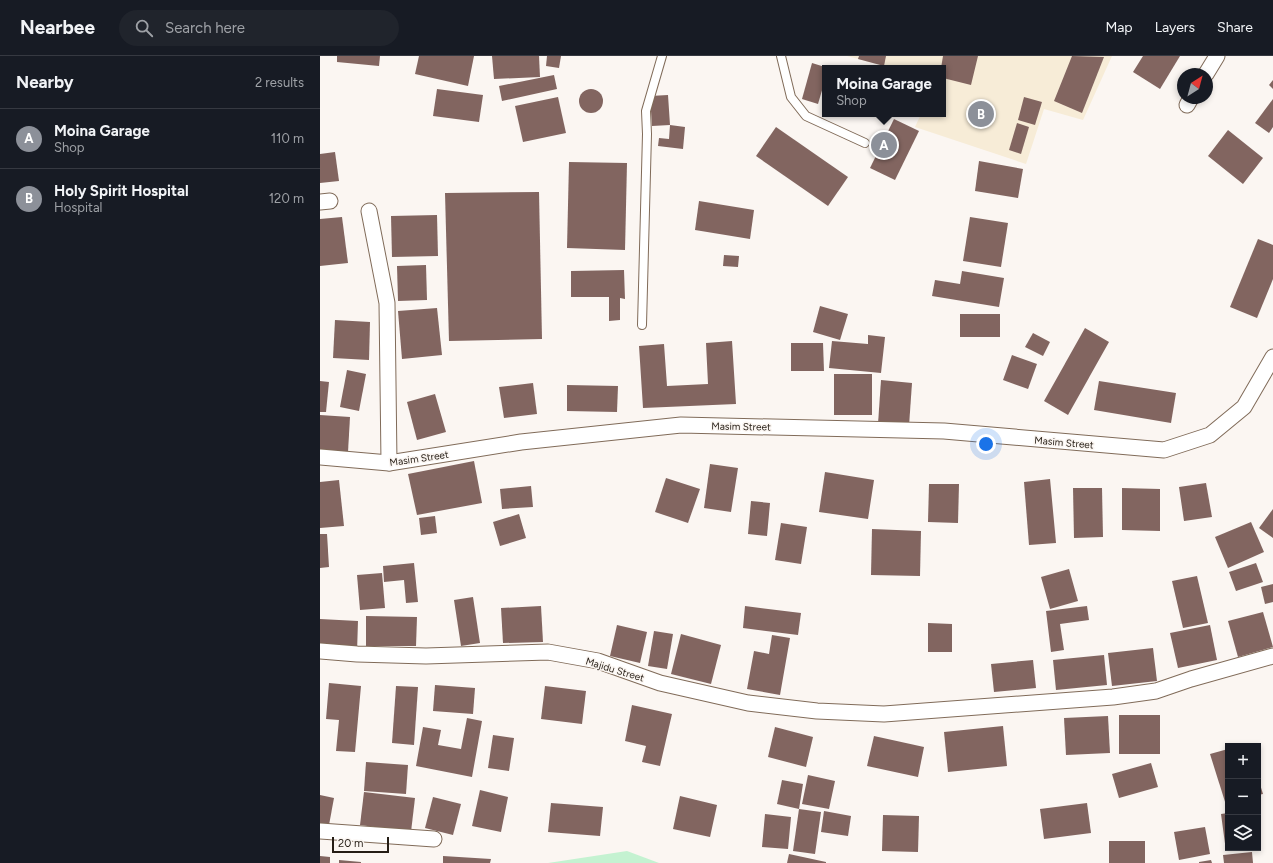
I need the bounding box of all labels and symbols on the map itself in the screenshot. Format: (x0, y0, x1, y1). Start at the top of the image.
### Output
north arrow (1177, 68, 1213, 104)
pin: B (968, 99, 994, 129)
pin: A (871, 130, 897, 160)
street label: Masim Street (711, 419, 771, 434)
street label: Masim Street (1034, 433, 1094, 452)
your location (976, 434, 996, 454)
street label: Masim Street (389, 448, 450, 469)
street label: Majidu Street (584, 654, 646, 685)
scale bar (332, 835, 389, 854)

